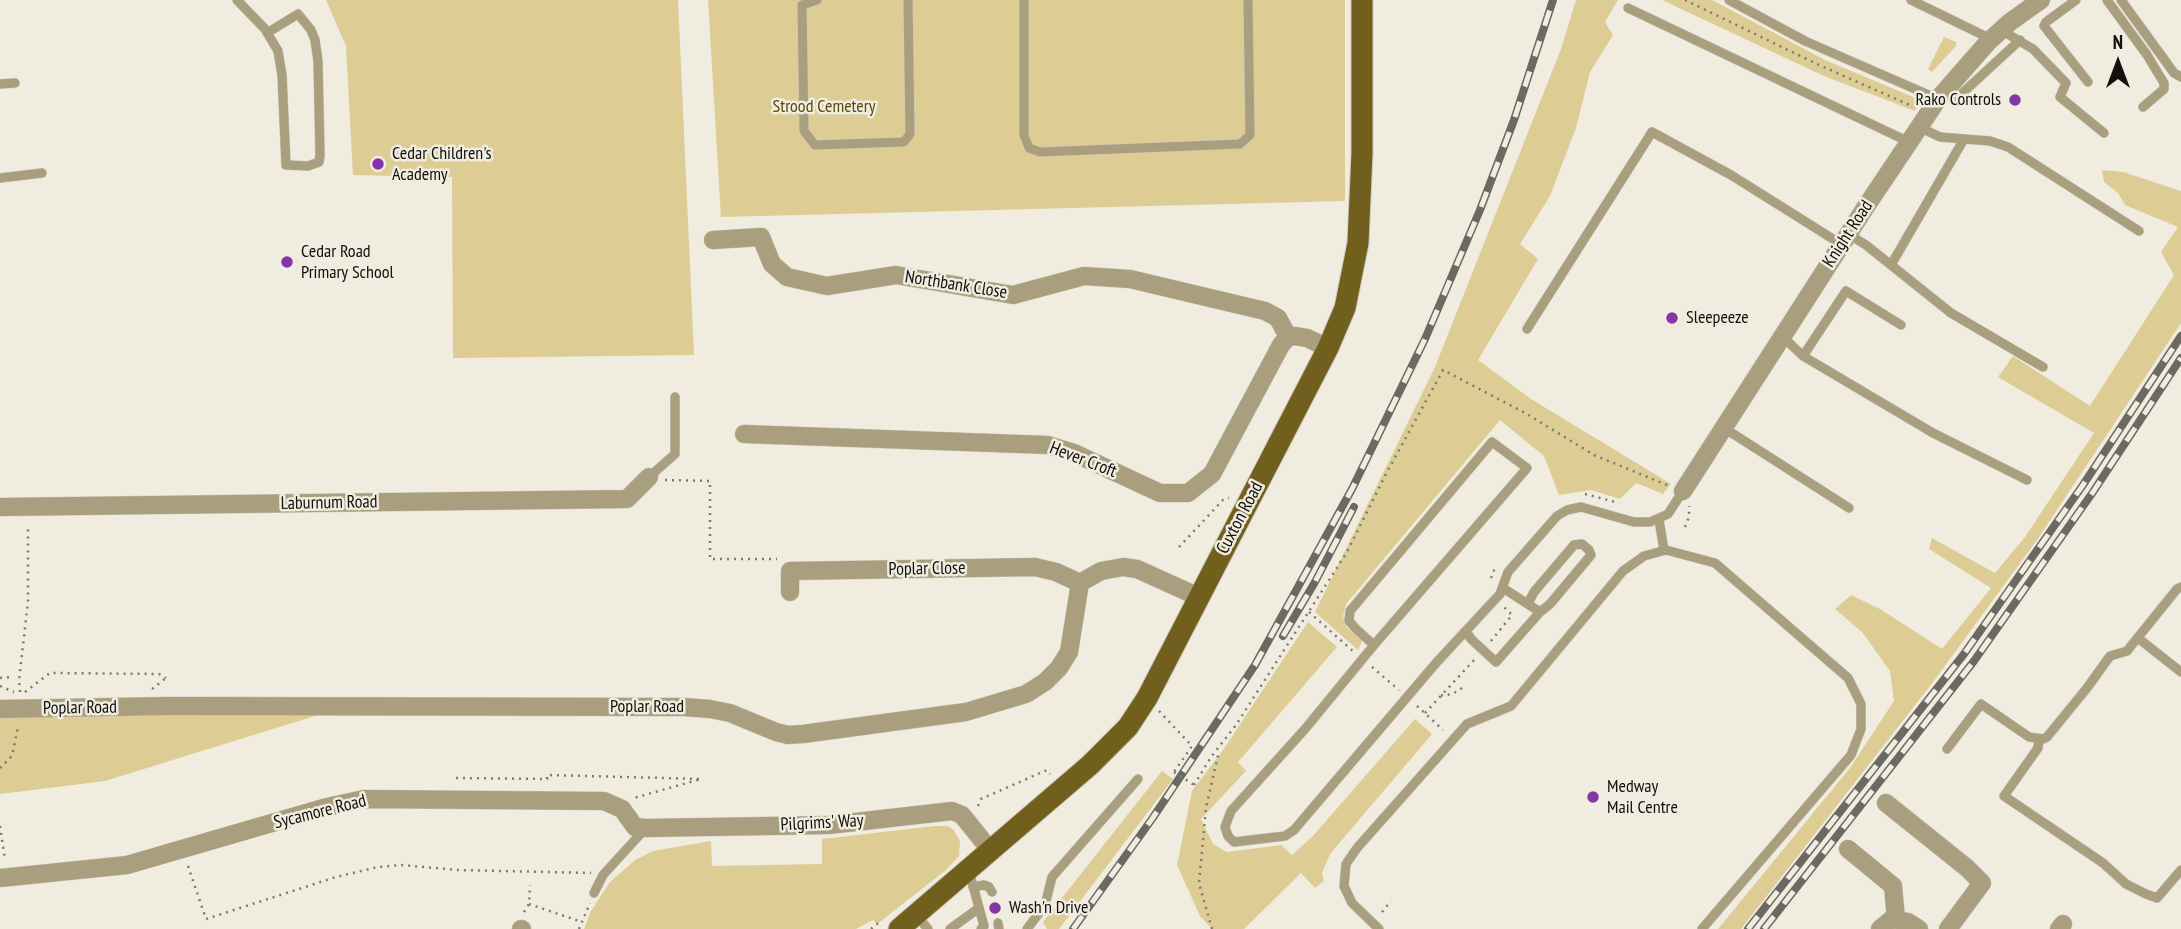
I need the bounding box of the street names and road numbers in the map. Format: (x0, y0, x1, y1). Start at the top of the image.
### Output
street label: Knight Road (1818, 196, 1878, 272)
street label: Northbank Close (903, 266, 1009, 304)
street label: Hever Croft (1047, 437, 1119, 483)
street label: Cuxton Road (1212, 478, 1268, 558)
street label: Laburnum Road (280, 491, 378, 515)
street label: Poplar Close (888, 558, 966, 580)
street label: Poplar Road (610, 696, 684, 718)
street label: Poplar Road (43, 697, 117, 719)
street label: Sycamore Road (272, 790, 368, 834)
street label: Pilgrims' Way (780, 810, 864, 836)

